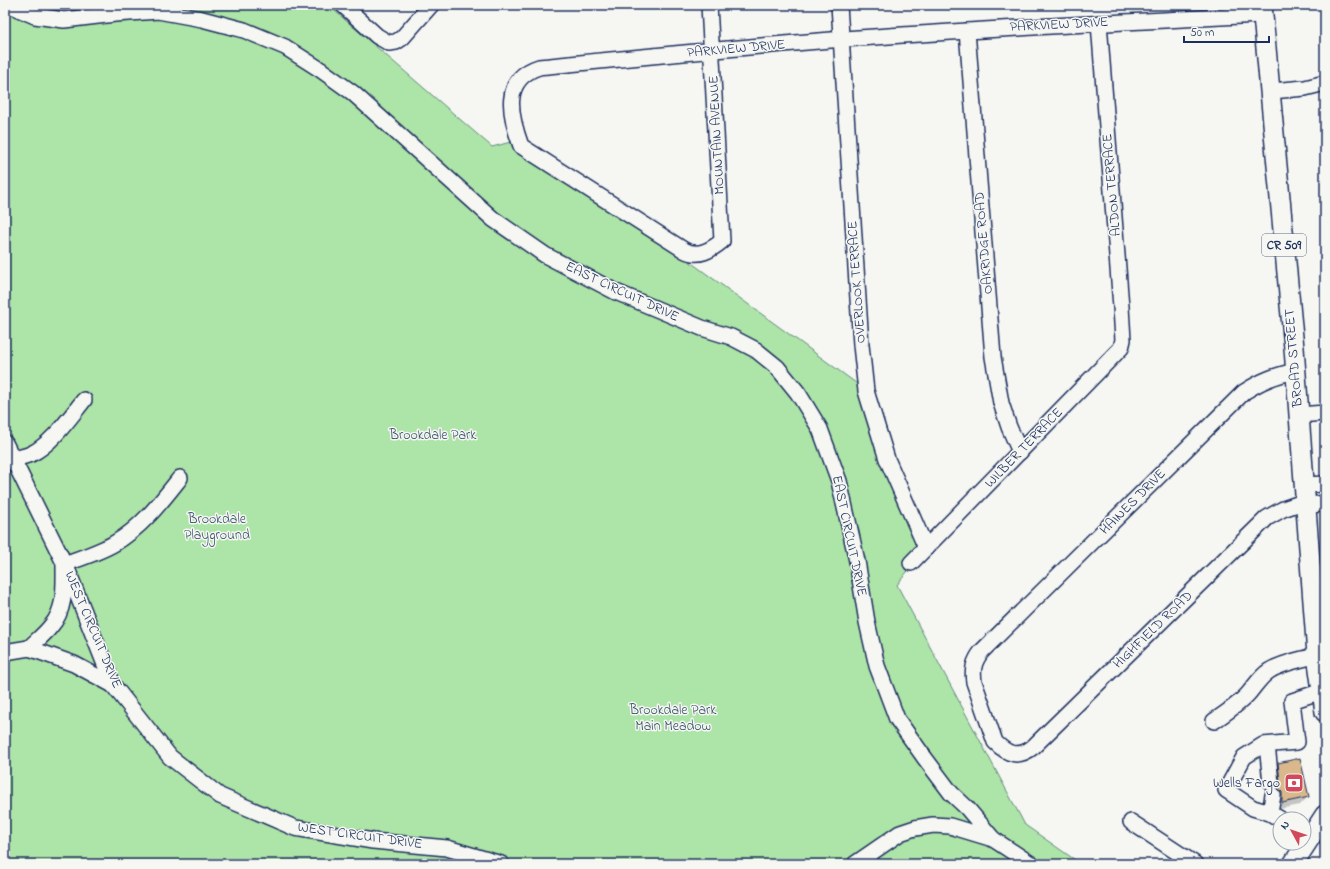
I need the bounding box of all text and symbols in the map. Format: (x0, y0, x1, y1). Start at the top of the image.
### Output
street label: PARKVIEW DRIVE (1009, 12, 1109, 38)
scale bar (1184, 18, 1269, 44)
text: 50 m (1190, 24, 1214, 42)
street label: PARKVIEW DRIVE (686, 34, 786, 64)
street label: MOUNTAIN AVENUE (703, 75, 731, 195)
street label: ALDON TERRACE (1097, 133, 1127, 237)
street label: OAKRIDGE ROAD (969, 191, 999, 295)
street label: OVERLOOK TERRACE (842, 220, 872, 344)
road number: CR 509 (1262, 234, 1306, 256)
street label: EAST CIRCUIT DRIVE (562, 256, 682, 328)
street label: BROAD STREET (1279, 308, 1309, 409)
street label: WILBER TERRACE (980, 403, 1068, 493)
park label: Brookdale Park (389, 425, 477, 446)
street label: HAINES DRIVE (1095, 464, 1171, 540)
street label: EAST CIRCUIT DRIVE (826, 473, 872, 599)
park label: Brookdale Playground (184, 509, 250, 547)
street label: WEST CIRCUIT DRIVE (59, 568, 127, 692)
street label: HIGHFIELD ROAD (1108, 586, 1198, 674)
park label: Brookdale Park Main Meadow (629, 700, 717, 737)
bank icon: Wells Fargo (1283, 772, 1305, 794)
place label: Wells Fargo (1213, 773, 1280, 795)
north arrow (1272, 811, 1312, 851)
street label: WEST CIRCUIT DRIVE (296, 817, 424, 855)
text: N (1277, 817, 1294, 833)

